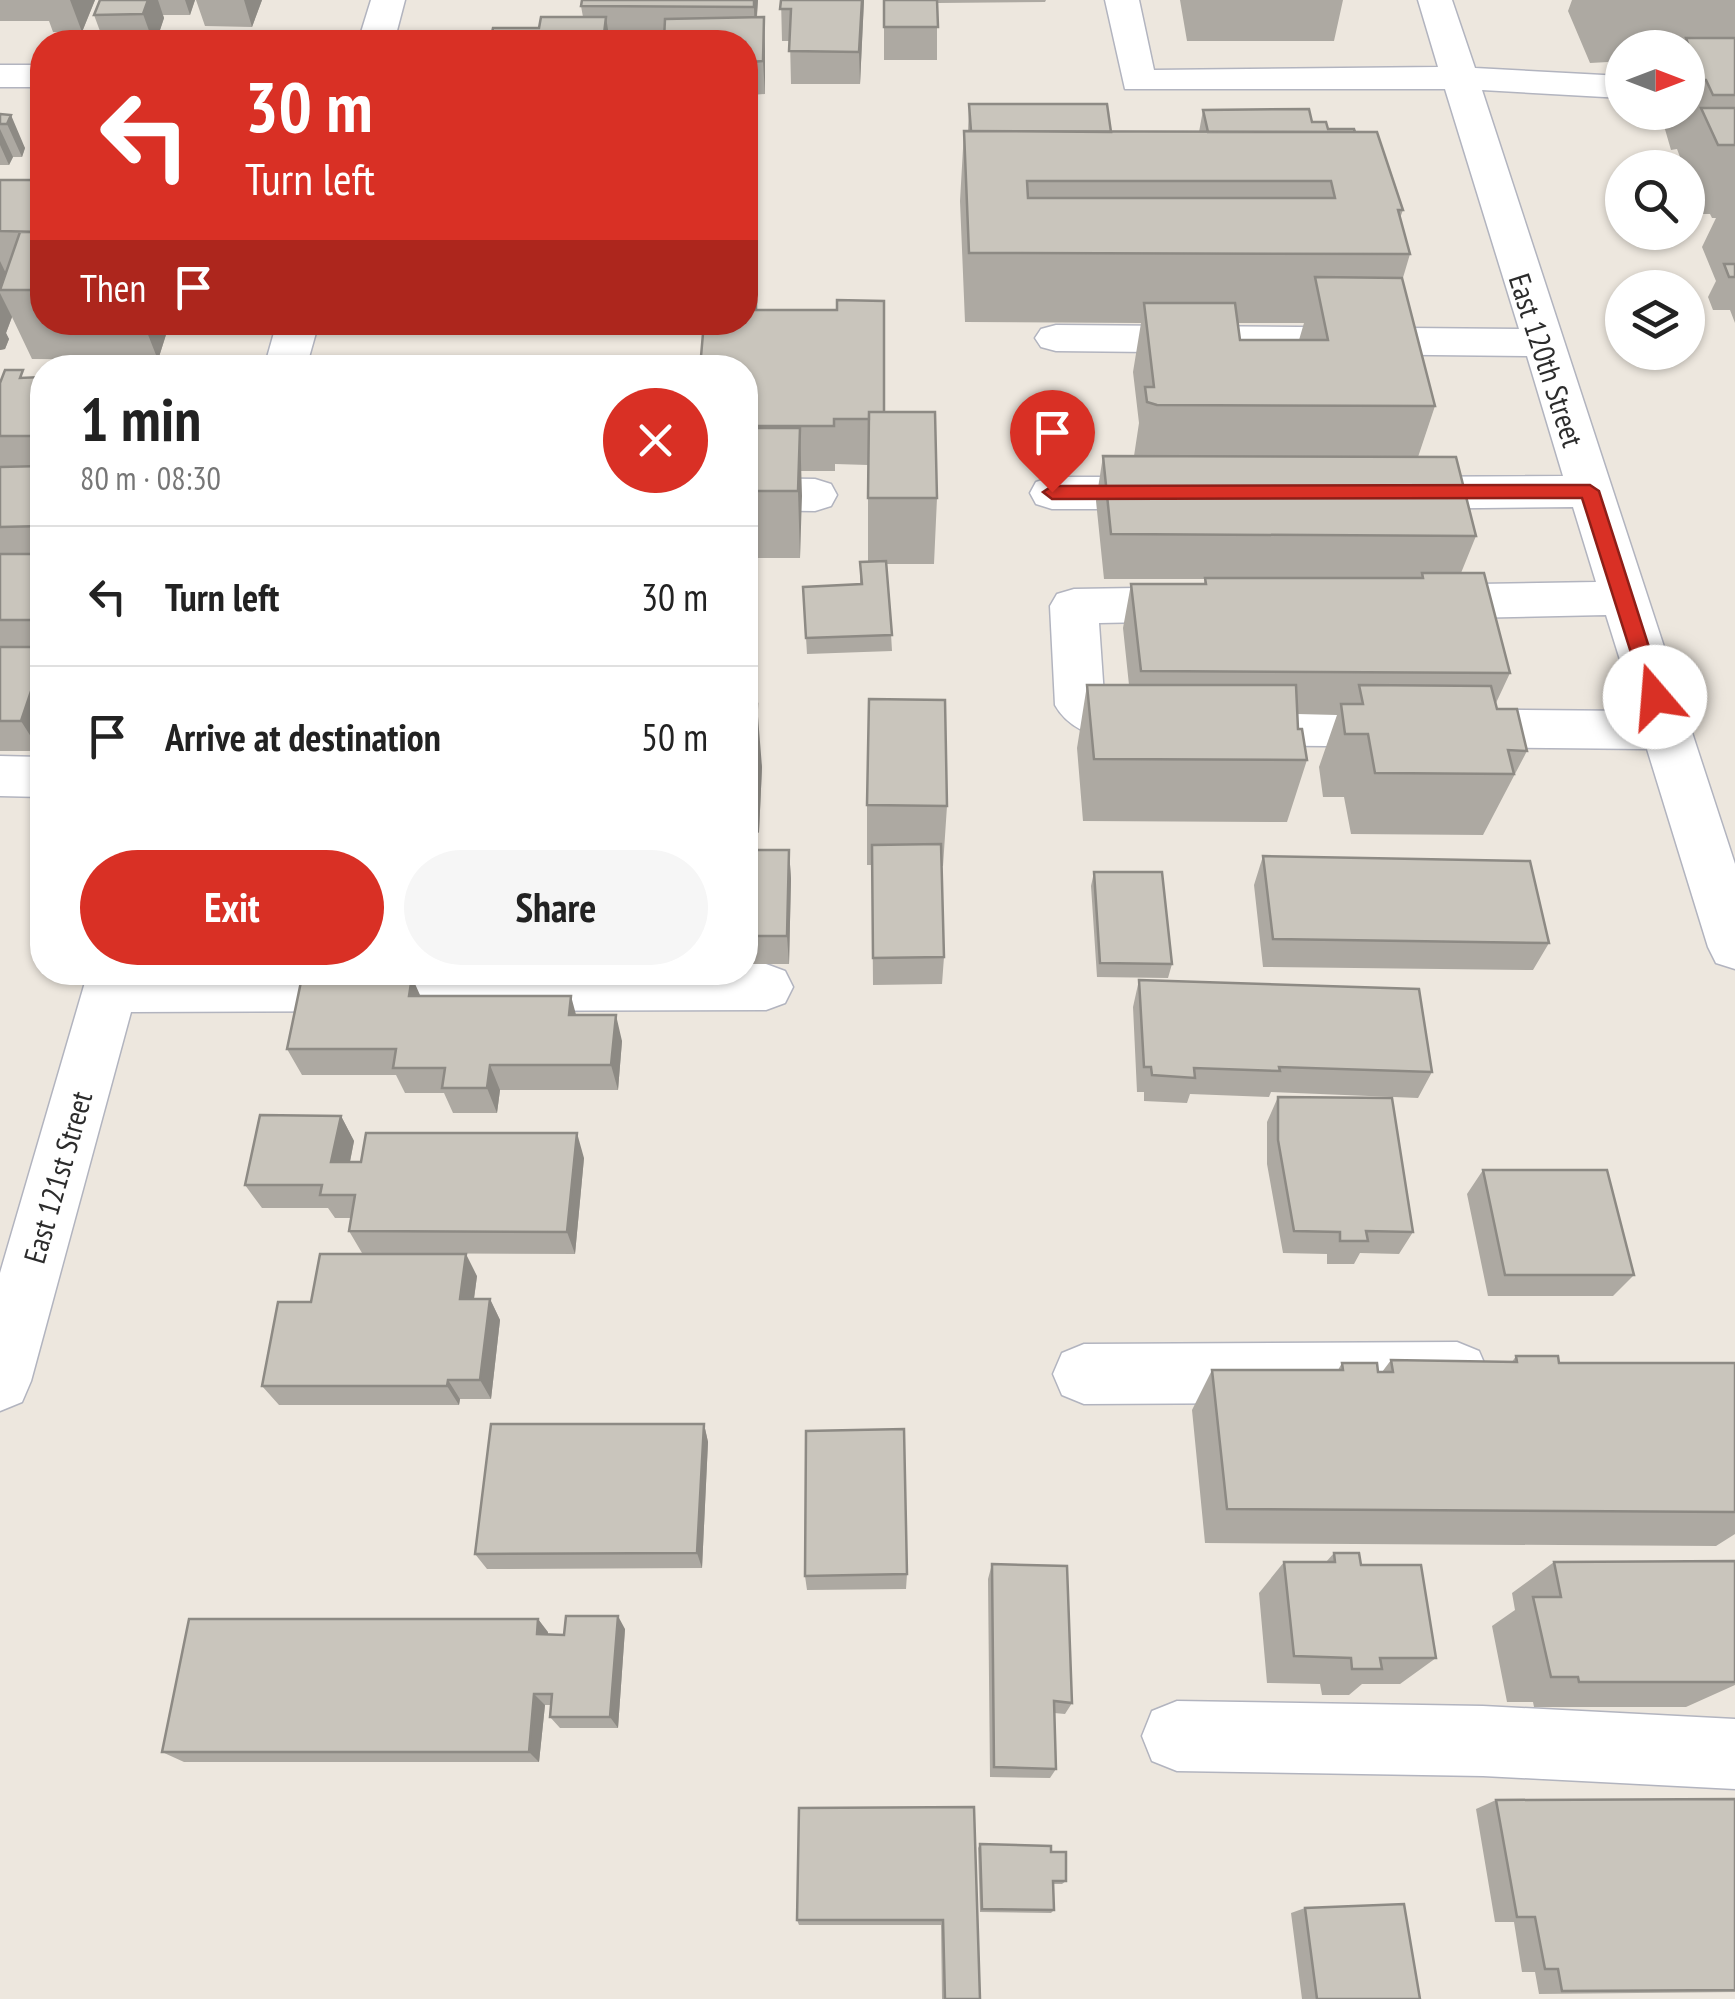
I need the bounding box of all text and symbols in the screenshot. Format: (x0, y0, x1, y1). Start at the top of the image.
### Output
north arrow (1605, 30, 1705, 130)
map controls (1605, 30, 1705, 370)
text: 30 m (245, 61, 373, 151)
icon: left (80, 70, 210, 200)
text: Turn left (245, 149, 375, 207)
button: search (1605, 150, 1705, 250)
icon: arrive (166, 260, 221, 315)
text: Then (80, 263, 146, 312)
street label: East 120th Street (1501, 268, 1594, 452)
button: layers (1605, 270, 1705, 370)
text: 1 min (80, 380, 201, 458)
button: close (603, 388, 708, 493)
pin (1010, 390, 1095, 493)
icon: arrive (1025, 405, 1080, 460)
text: 80 m · 08:30 (80, 457, 221, 499)
icon: left (80, 569, 135, 624)
text: Turn left (165, 572, 279, 621)
text: 30 m (641, 572, 708, 621)
position arrow (1603, 645, 1707, 749)
icon: arrive (80, 709, 135, 764)
text: Arrive at destination (165, 712, 441, 761)
text: 50 m (641, 712, 708, 761)
button: Exit (80, 850, 384, 965)
button: Share (404, 850, 708, 965)
street label: East 121st Street (14, 1086, 100, 1267)

